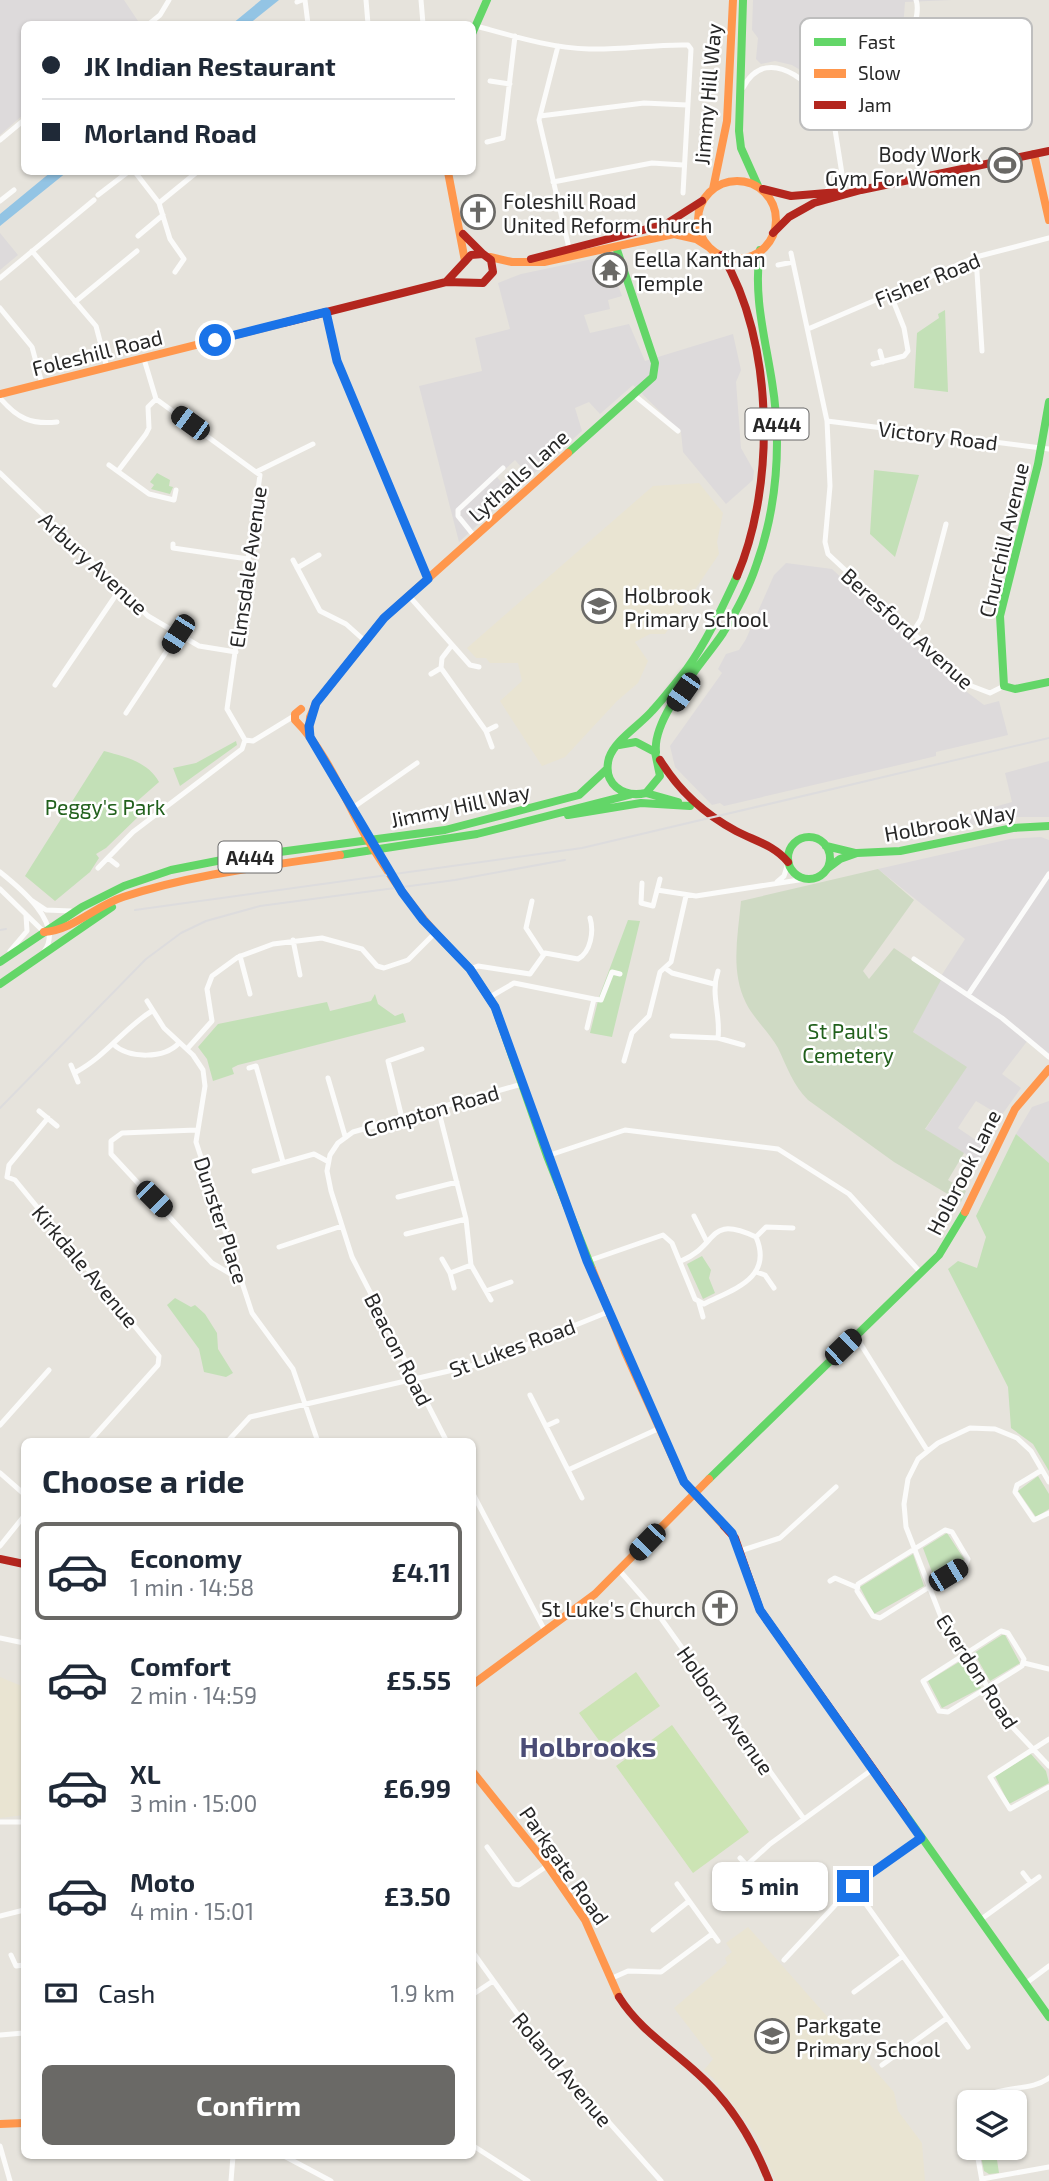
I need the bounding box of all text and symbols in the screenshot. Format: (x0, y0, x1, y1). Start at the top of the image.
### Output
legend (800, 18, 1032, 130)
street label: Jimmy Hill Way (688, 22, 726, 166)
text: Fast (858, 30, 895, 53)
text: JK Indian Restaurant (84, 50, 336, 81)
text: Slow (858, 61, 901, 84)
text: Jam (858, 93, 892, 116)
text: Morland Road (84, 117, 257, 148)
place label: Body Work Gym For Women (825, 141, 981, 190)
sports icon: Body Work Gym For Women (986, 146, 1024, 184)
place label: Foleshill Road United Reform Church (503, 188, 713, 237)
church icon: Foleshill Road United Reform Church (459, 193, 497, 231)
place label: Eella Kanthan Temple (634, 246, 766, 295)
street label: Fisher Road (871, 246, 983, 312)
temple icon: Eella Kanthan Temple (591, 251, 629, 289)
street label: Foleshill Road (29, 324, 165, 380)
route start (199, 324, 231, 356)
car (167, 402, 214, 444)
road number: A444 (746, 408, 808, 440)
street label: Victory Road (877, 415, 999, 455)
street label: Lythalls Lane (463, 424, 573, 526)
street label: Churchill Avenue (973, 460, 1033, 620)
street label: Elmsdale Avenue (223, 485, 271, 649)
street label: Arbury Avenue (35, 506, 153, 620)
street label: Beresford Avenue (837, 562, 979, 694)
place label: Holbrook Primary School (624, 582, 769, 631)
school or university icon: Holbrook Primary School (580, 587, 618, 625)
car (158, 611, 199, 657)
car (663, 669, 704, 715)
street label: Jimmy Hill Way (388, 778, 532, 832)
park label: Peggy's Park (45, 794, 166, 819)
street label: Holbrook Way (882, 798, 1018, 846)
road number: A444 (218, 842, 282, 872)
park label: St Paul's Cemetery (802, 1018, 894, 1067)
street label: Compton Road (360, 1079, 502, 1141)
street label: Holbrook Lane (921, 1105, 1005, 1239)
street label: Dunster Place (190, 1153, 254, 1287)
car (132, 1177, 177, 1221)
street label: Kirkdale Avenue (28, 1200, 144, 1332)
street label: Beacon Road (360, 1288, 438, 1410)
street label: St Lukes Road (445, 1313, 579, 1381)
car (821, 1325, 866, 1369)
text: Choose a ride (42, 1461, 245, 1499)
car (625, 1520, 670, 1564)
icon: car (46, 1540, 109, 1603)
text: Economy (130, 1542, 242, 1573)
car (925, 1555, 972, 1595)
text: £4.11 (392, 1556, 451, 1587)
text: 1 min · 14:58 (130, 1573, 254, 1601)
church icon: St Luke's Church (701, 1589, 739, 1627)
place label: St Luke's Church (541, 1596, 696, 1621)
street label: Everdon Road (932, 1609, 1024, 1733)
street label: Holborn Avenue (672, 1641, 780, 1779)
icon: car (46, 1648, 109, 1711)
text: Comfort (130, 1650, 231, 1681)
text: £5.55 (386, 1664, 451, 1695)
text: 2 min · 14:59 (130, 1681, 257, 1709)
district label: Holbrooks (520, 1729, 656, 1763)
icon: car (46, 1756, 109, 1819)
text: XL (130, 1758, 161, 1789)
text: £6.99 (383, 1772, 451, 1803)
text: 3 min · 15:00 (130, 1789, 257, 1817)
street label: Parkgate Road (515, 1801, 615, 1929)
callout: 5 min (713, 1862, 828, 1910)
icon: car (46, 1864, 109, 1927)
text: Moto (130, 1866, 195, 1897)
route end (837, 1870, 869, 1902)
text: 5 min (741, 1872, 799, 1900)
text: £3.50 (384, 1880, 451, 1911)
text: 4 min · 15:01 (130, 1897, 254, 1925)
icon: cash (42, 1974, 80, 2012)
text: Cash (98, 1977, 155, 2008)
text: 1.9 km (390, 1979, 455, 2007)
street label: Roland Avenue (508, 2007, 618, 2131)
place label: Parkgate Primary School (796, 2012, 941, 2061)
school or university icon: Parkgate Primary School (753, 2017, 791, 2055)
button: Confirm (42, 2065, 455, 2145)
map controls (957, 2090, 1027, 2160)
button: layers (957, 2090, 1027, 2160)

